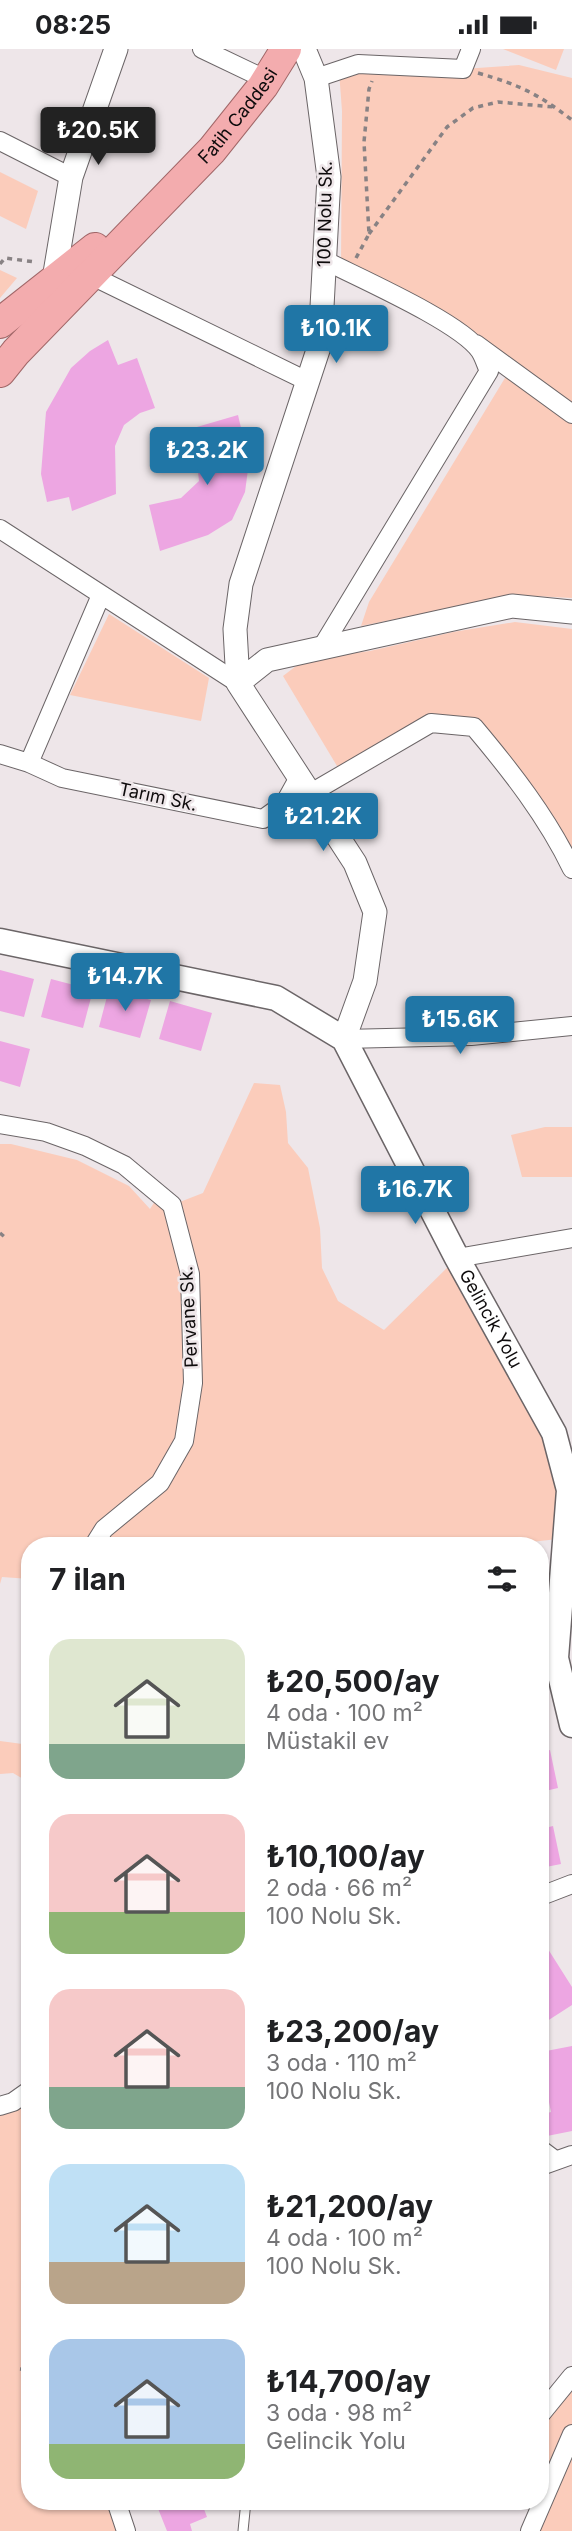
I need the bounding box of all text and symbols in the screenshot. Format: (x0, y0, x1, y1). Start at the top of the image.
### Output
text: 08:25 (35, 9, 111, 40)
street label: Fatih Caddesi (194, 64, 282, 168)
pin: ₺20.5K (41, 107, 155, 167)
text: ₺20.5K (57, 116, 139, 144)
street label: 100 Nolu Sk. (313, 161, 336, 267)
pin: ₺10.1K (279, 305, 393, 365)
text: ₺10.1K (300, 314, 372, 342)
pin: ₺23.2K (150, 427, 264, 487)
text: ₺23.2K (166, 436, 248, 464)
street label: Tarım Sk. (117, 778, 199, 815)
pin: ₺21.2K (266, 793, 380, 853)
text: ₺21.2K (284, 802, 362, 830)
pin: ₺14.7K (68, 953, 182, 1013)
text: ₺14.7K (87, 962, 163, 990)
pin: ₺15.6K (403, 997, 517, 1056)
text: ₺15.6K (421, 1005, 499, 1033)
pin: ₺16.7K (358, 1167, 472, 1226)
text: ₺16.7K (377, 1175, 453, 1203)
street label: Gelincik Yolu (455, 1265, 527, 1371)
street label: Pervane Sk. (175, 1266, 202, 1368)
icon: filters (483, 1560, 521, 1598)
text: 7 ilan (49, 1561, 126, 1597)
text: ₺20,500/ay (266, 1663, 440, 1699)
icon: home (105, 1667, 189, 1751)
text: 4 oda · 100 m² (266, 1699, 423, 1727)
text: Müstakil ev (266, 1727, 389, 1755)
text: ₺10,100/ay (266, 1838, 425, 1874)
icon: home (105, 1842, 189, 1926)
text: 2 oda · 66 m² (266, 1874, 412, 1902)
text: 100 Nolu Sk. (266, 1902, 402, 1930)
text: ₺23,200/ay (266, 2013, 439, 2049)
icon: home (105, 2017, 189, 2101)
text: 3 oda · 110 m² (266, 2049, 417, 2077)
text: 100 Nolu Sk. (266, 2077, 402, 2105)
text: ₺21,200/ay (266, 2188, 433, 2224)
icon: home (105, 2192, 189, 2276)
text: 4 oda · 100 m² (266, 2224, 423, 2252)
text: 100 Nolu Sk. (266, 2252, 402, 2280)
text: ₺14,700/ay (266, 2363, 431, 2399)
icon: home (105, 2367, 189, 2451)
text: 3 oda · 98 m² (266, 2399, 412, 2427)
text: Gelincik Yolu (266, 2427, 406, 2455)

